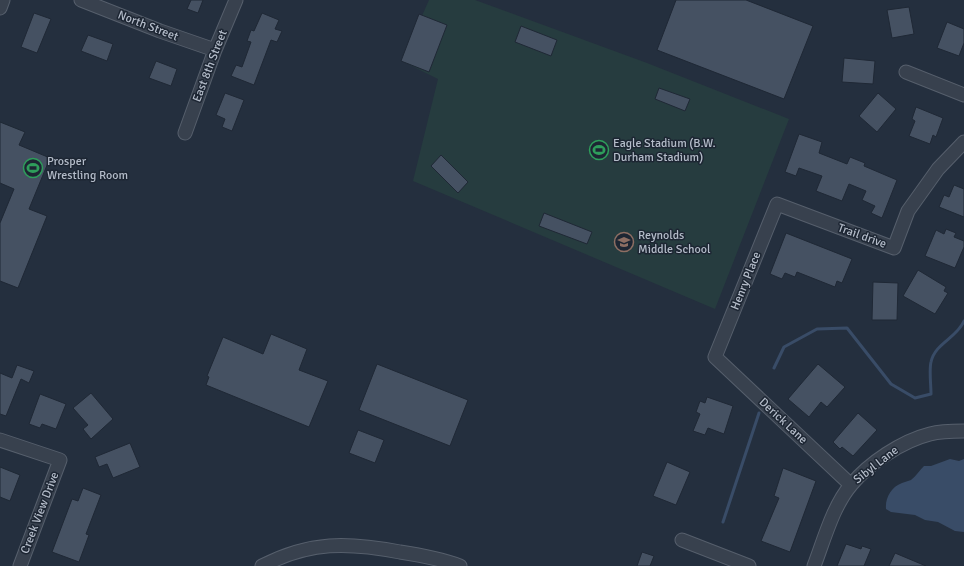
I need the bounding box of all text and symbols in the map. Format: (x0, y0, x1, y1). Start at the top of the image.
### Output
street label: North Street (116, 8, 180, 44)
street label: East 8th Street (189, 28, 231, 104)
place label: Eagle Stadium (B.W. Durham Stadium) (613, 136, 716, 165)
sports icon: Eagle Stadium (B.W. Durham Stadium) (588, 139, 610, 161)
place label: Prosper Wrestling Room (47, 154, 128, 183)
sports icon: Prosper Wrestling Room (22, 157, 44, 179)
street label: Trail drive (836, 220, 888, 252)
place label: Reynolds Middle School (638, 228, 711, 257)
school or university icon: Reynolds Middle School (613, 231, 635, 253)
street label: Henry Place (728, 250, 764, 312)
street label: Derick Lane (756, 395, 810, 447)
street label: Sibyl Lane (851, 443, 901, 487)
street label: Creek View Drive (18, 470, 62, 556)

